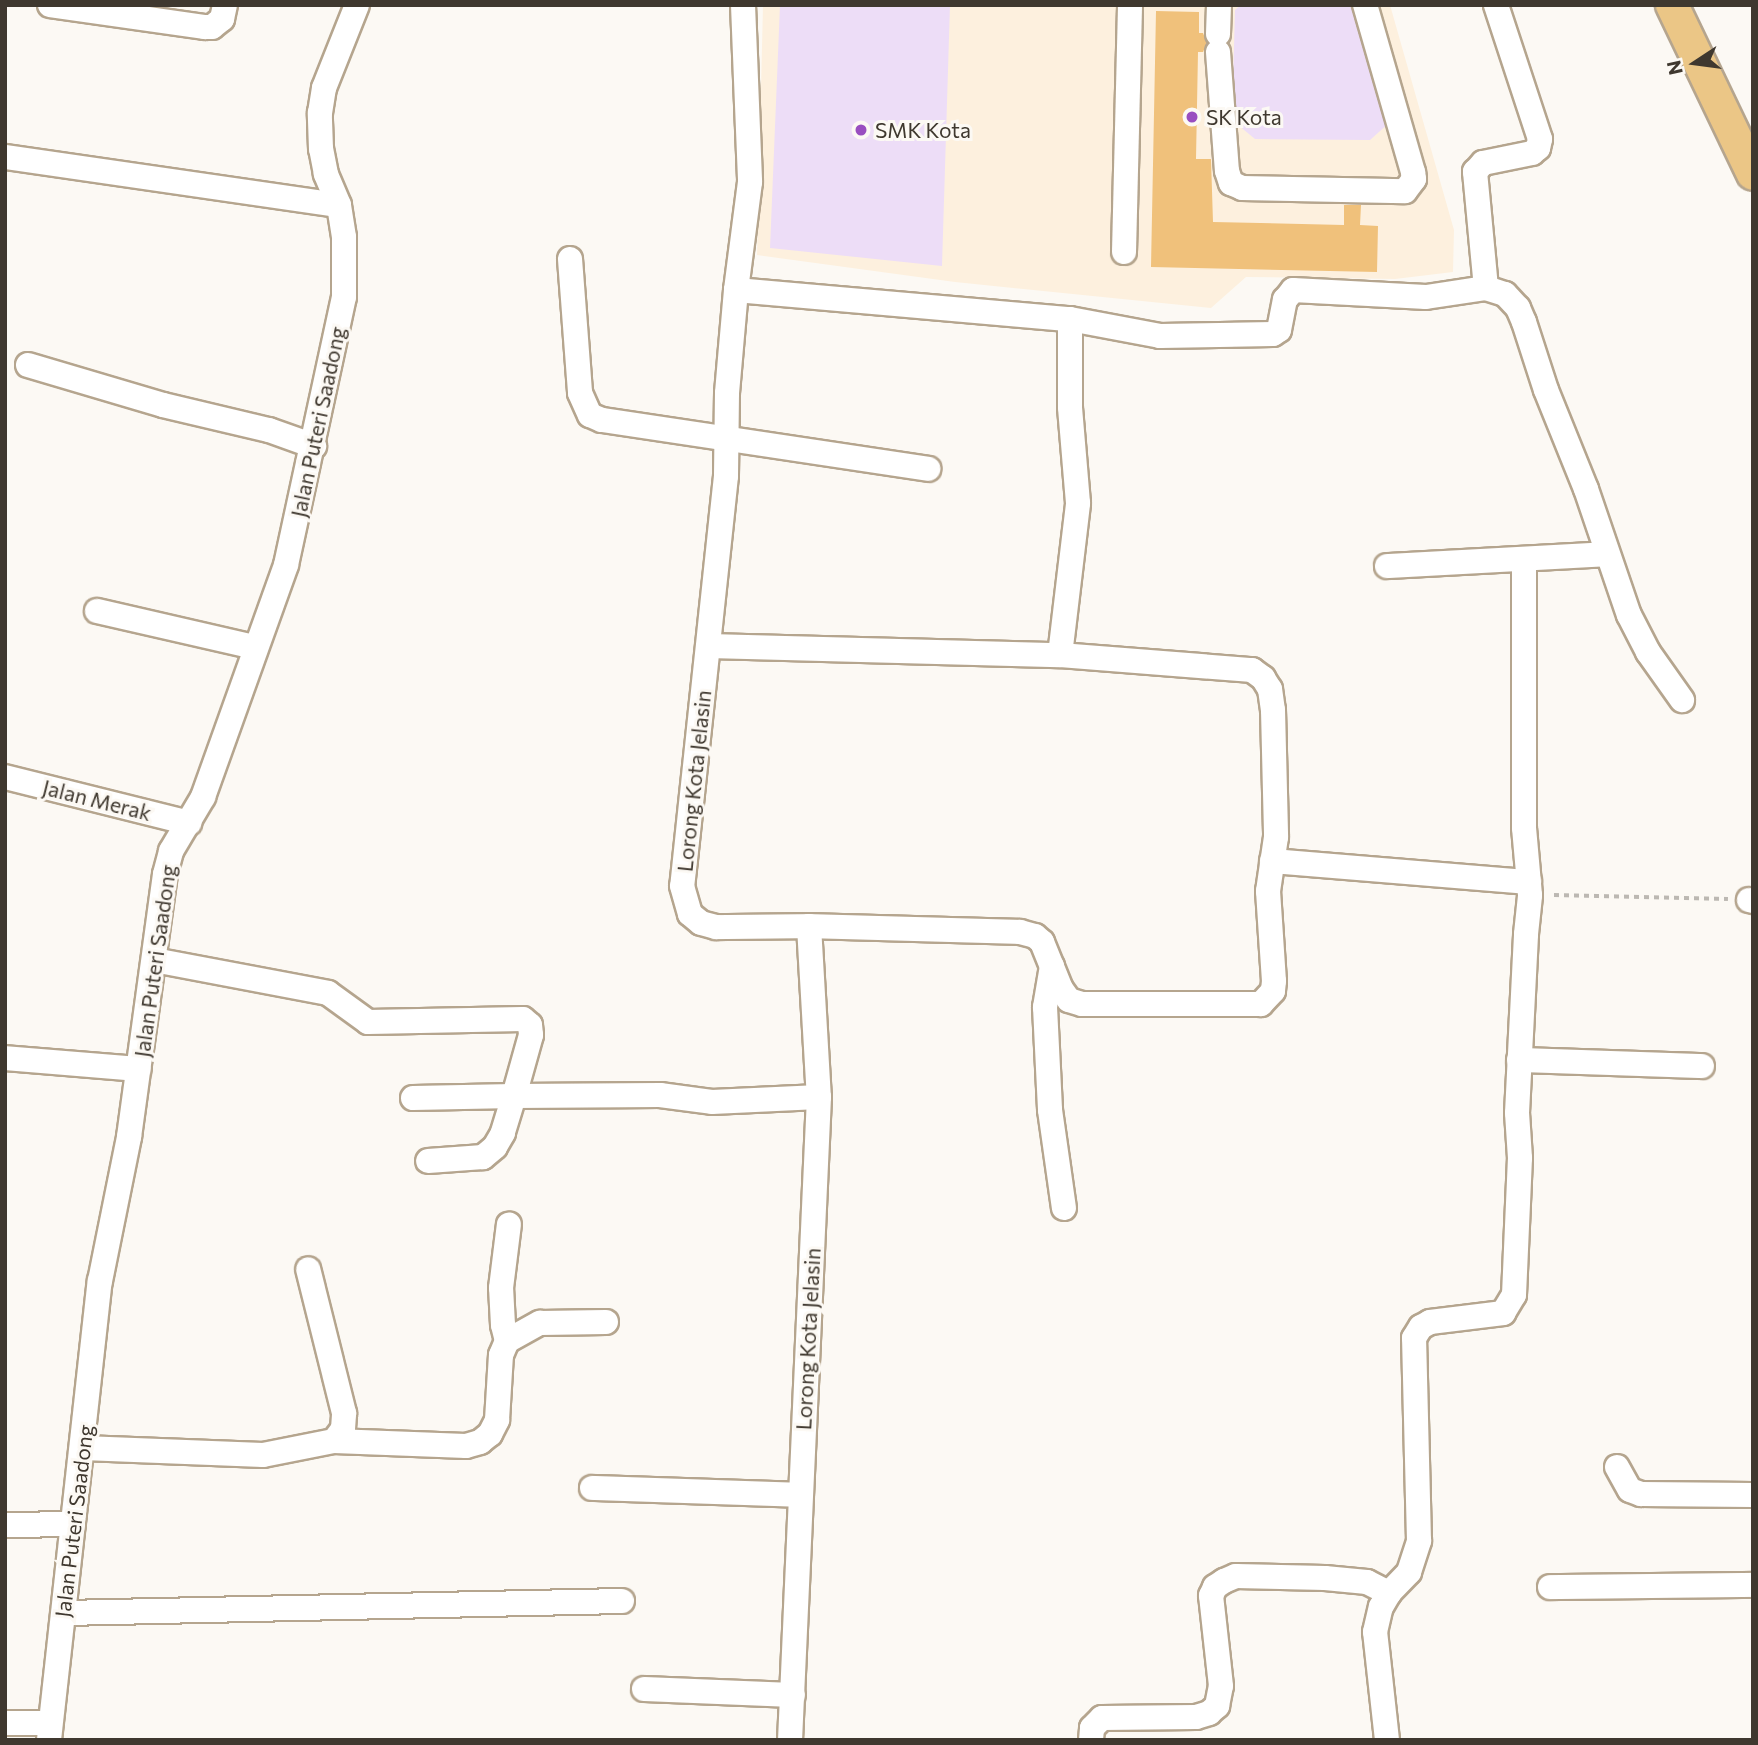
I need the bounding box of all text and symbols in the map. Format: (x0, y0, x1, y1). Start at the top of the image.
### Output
north arrow (1660, 28, 1730, 98)
text: N (1661, 58, 1687, 77)
place label: SK Kota (1206, 104, 1282, 130)
marker: SK Kota (1184, 109, 1200, 125)
place label: SMK Kota (875, 117, 971, 143)
marker: SMK Kota (853, 122, 869, 138)
street label: Jalan Puteri Saadong (285, 324, 351, 520)
street label: Lorong Kota Jelasin (672, 689, 716, 873)
street label: Jalan Merak (40, 774, 154, 826)
street label: Jalan Puteri Saadong (129, 863, 181, 1059)
street label: Lorong Kota Jelasin (791, 1247, 825, 1431)
street label: Jalan Puteri Saadong (50, 1423, 98, 1619)

